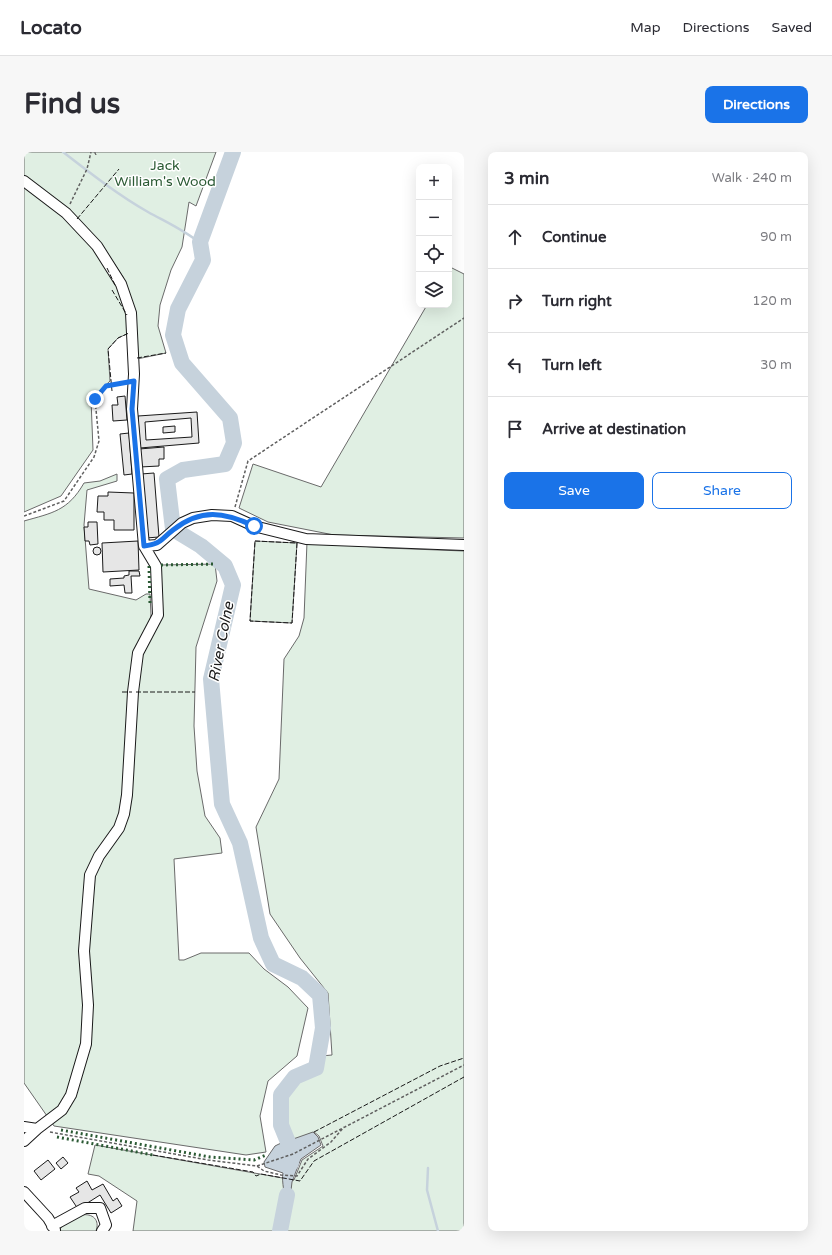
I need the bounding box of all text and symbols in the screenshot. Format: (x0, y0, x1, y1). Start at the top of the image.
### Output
text: Locato (20, 17, 82, 39)
text: Map (630, 19, 661, 36)
text: Directions (683, 19, 750, 36)
text: Saved (772, 19, 812, 36)
button: Directions (705, 86, 808, 123)
text: Find us (24, 87, 120, 121)
park label: Jack William's Wood (114, 157, 216, 190)
map controls (416, 164, 452, 308)
button: + (416, 164, 452, 200)
text: 3 min (504, 168, 549, 189)
text: Walk · 240 m (712, 170, 792, 186)
button: − (416, 200, 452, 236)
icon: ahead (504, 226, 526, 248)
text: Continue (542, 228, 606, 246)
text: 90 m (760, 229, 792, 245)
button: locate (416, 236, 452, 272)
button: layers (416, 272, 452, 308)
icon: right (504, 290, 526, 312)
text: Turn right (542, 292, 612, 310)
text: 120 m (752, 293, 792, 309)
icon: left (504, 354, 526, 376)
text: Turn left (542, 356, 602, 374)
text: 30 m (760, 357, 792, 373)
route end (86, 390, 104, 408)
icon: arrive (504, 418, 526, 440)
text: Arrive at destination (542, 420, 686, 438)
button: Save (504, 472, 644, 509)
button: Share (652, 472, 792, 509)
route start (245, 517, 263, 535)
water label: River Colne (204, 599, 238, 684)

